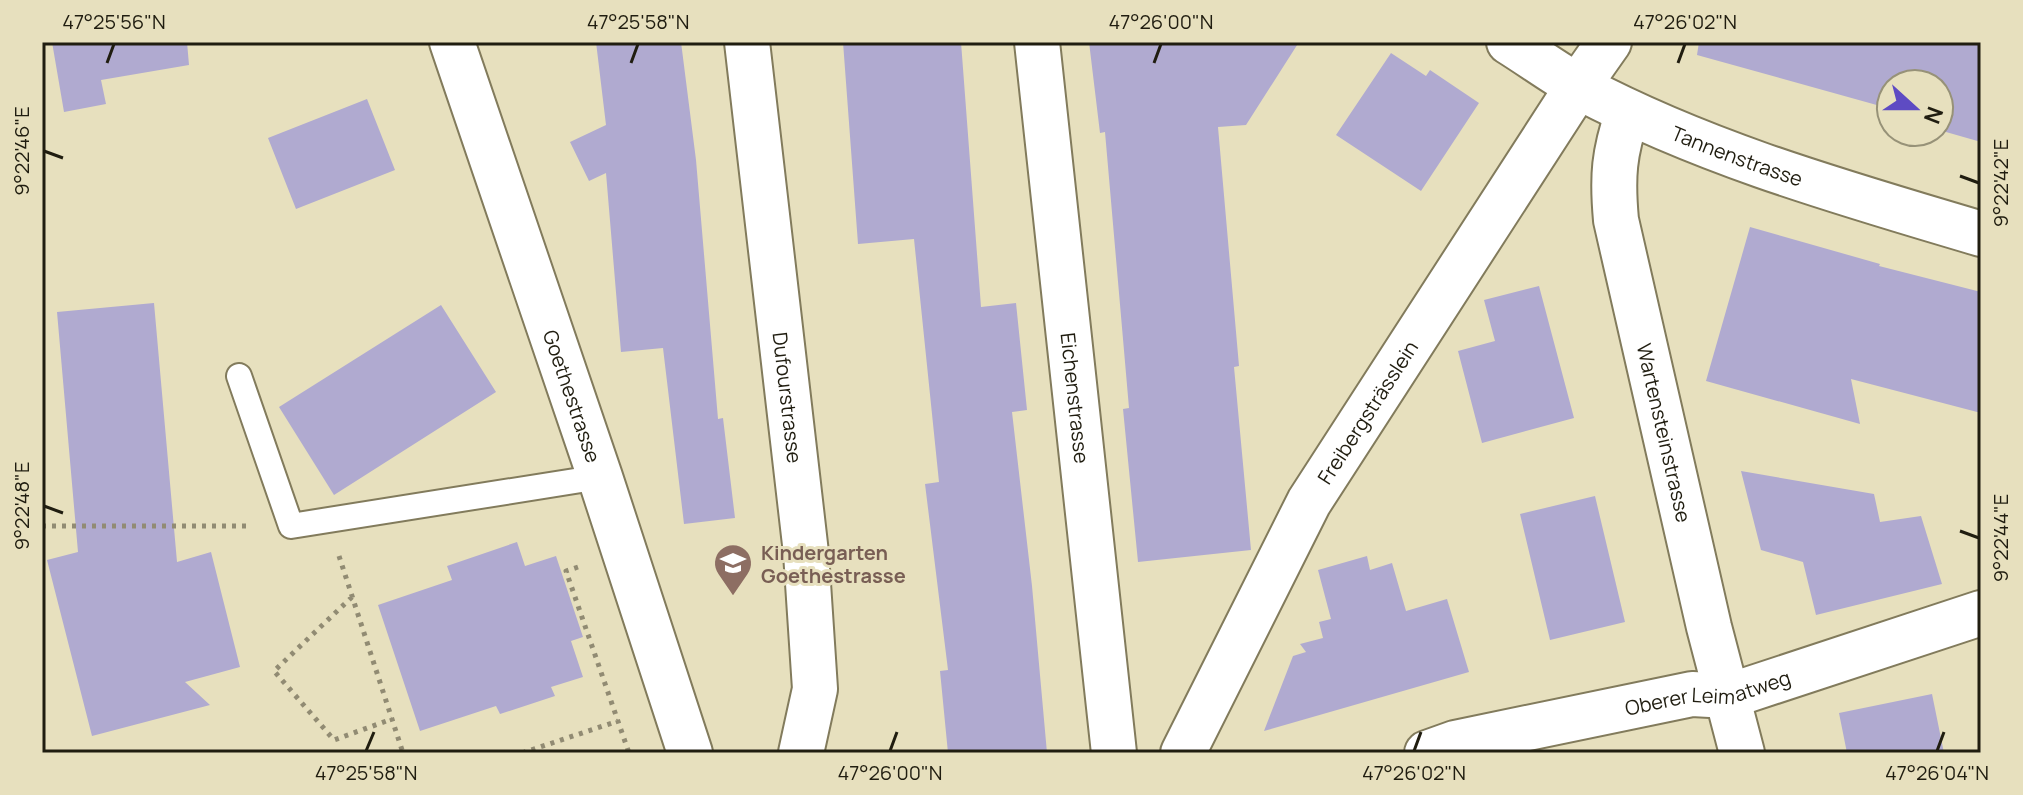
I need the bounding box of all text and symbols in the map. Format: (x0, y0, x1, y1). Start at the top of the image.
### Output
text: 47°25'56"N (62, 8, 166, 35)
text: 47°25'58"N (587, 8, 689, 35)
text: 47°26'00"N (1109, 8, 1213, 35)
text: 47°26'02"N (1633, 8, 1737, 35)
north arrow (1875, 68, 1955, 148)
text: N (1917, 102, 1951, 128)
text: 9°22'46"E (8, 106, 35, 196)
street label: Tannenstrasse (1668, 119, 1806, 192)
text: 9°22'42"E (1987, 139, 2014, 227)
street label: Goethestrasse (537, 326, 608, 466)
street label: Dufourstrasse (767, 331, 809, 465)
street label: Eichenstrasse (1055, 331, 1096, 465)
street label: Freibergsträsslein (1311, 335, 1424, 489)
street label: Wartensteinstrasse (1631, 341, 1698, 525)
text: 9°22'48"E (8, 462, 35, 550)
text: 9°22'44"E (1987, 494, 2014, 582)
place label: Kindergarten Goethestrasse (761, 539, 906, 589)
school or university icon: Kindergarten Goethestrasse (712, 542, 754, 597)
street label: Oberer Leimatweg (1622, 663, 1794, 721)
text: 47°25'58"N (315, 759, 417, 786)
text: 47°26'00"N (838, 759, 942, 786)
text: 47°26'02"N (1362, 759, 1466, 786)
text: 47°26'04"N (1885, 759, 1989, 786)

